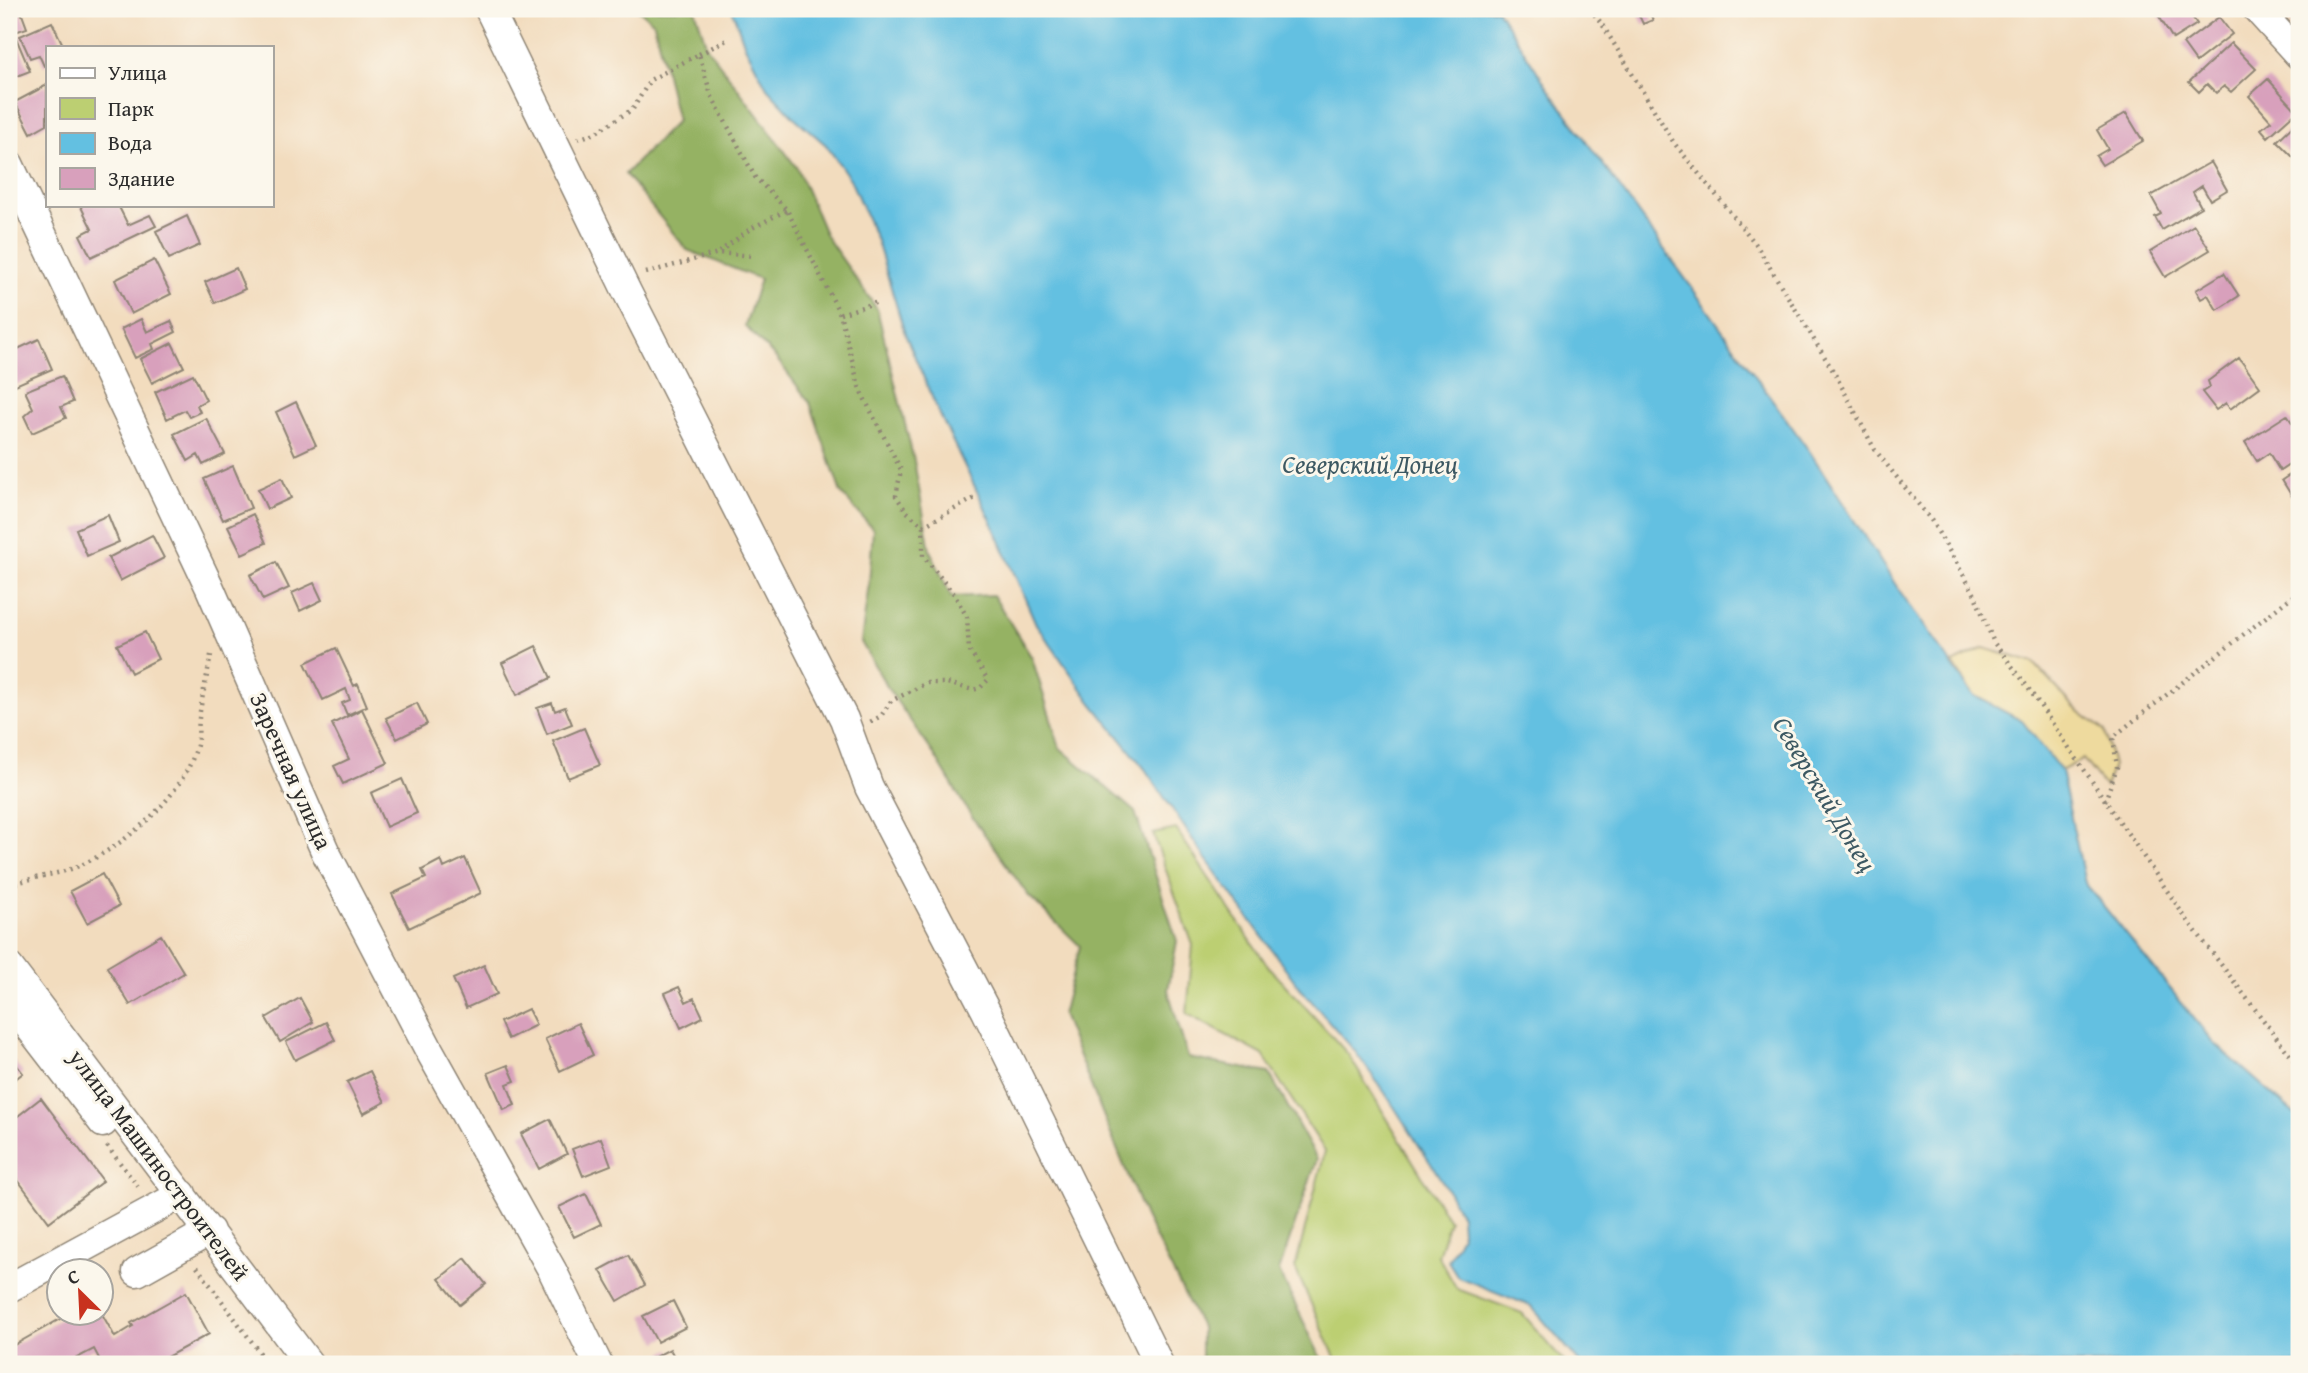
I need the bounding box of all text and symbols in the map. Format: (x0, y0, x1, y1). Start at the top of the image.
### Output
legend (46, 46, 273, 206)
text: Улица (108, 57, 167, 88)
text: Парк (108, 93, 154, 124)
text: Вода (108, 127, 152, 158)
text: Здание (108, 163, 175, 194)
water label: Северский Донец (1282, 444, 1458, 483)
street label: Заречная улица (241, 687, 342, 855)
water label: Северский Донец (1764, 709, 1887, 879)
street label: улица Машиностроителей (60, 1041, 258, 1288)
north arrow (46, 1258, 116, 1328)
text: С (62, 1261, 84, 1291)

